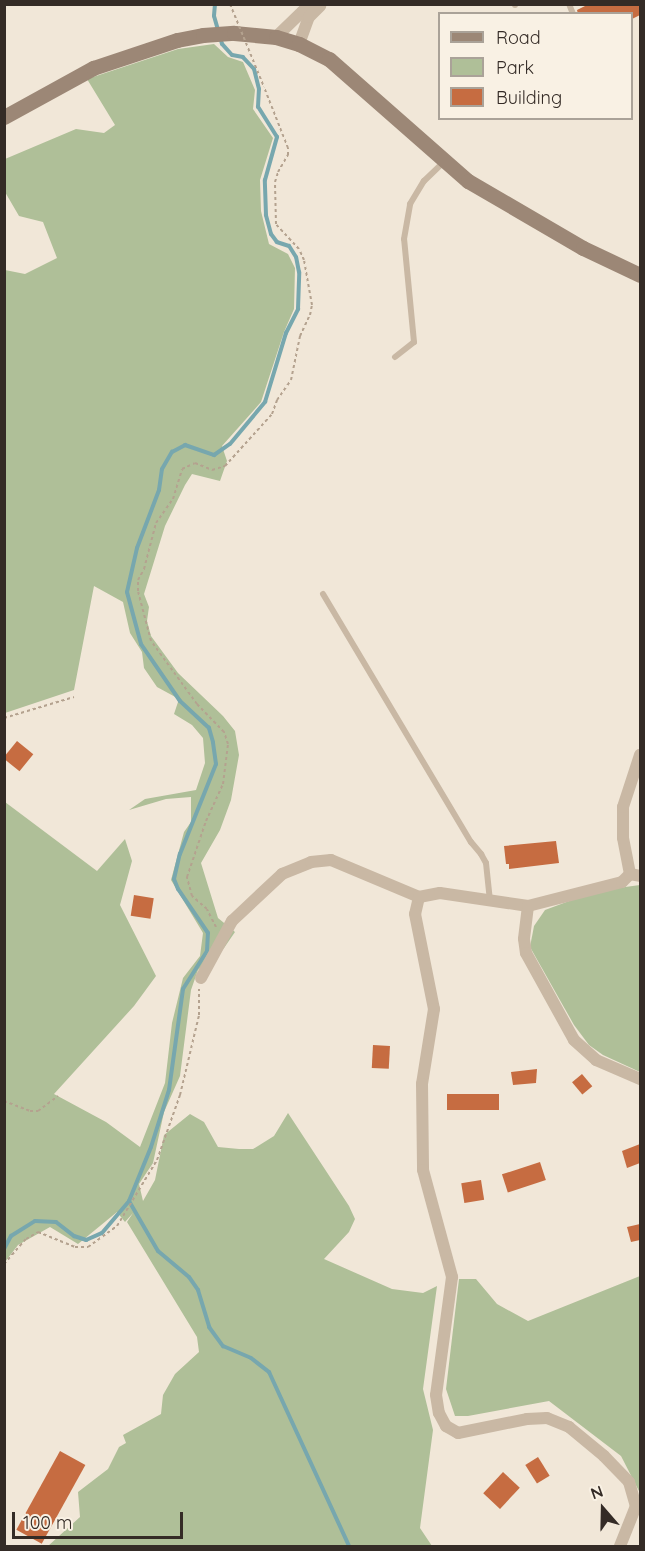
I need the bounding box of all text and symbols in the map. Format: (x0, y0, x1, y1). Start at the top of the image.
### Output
legend (438, 12, 633, 120)
text: Road (496, 26, 541, 49)
text: Park (496, 56, 534, 79)
text: Building (496, 86, 562, 109)
north arrow (573, 1479, 633, 1539)
text: N (588, 1481, 606, 1503)
scale bar (15, 1500, 186, 1538)
text: 100 m (23, 1511, 72, 1534)

